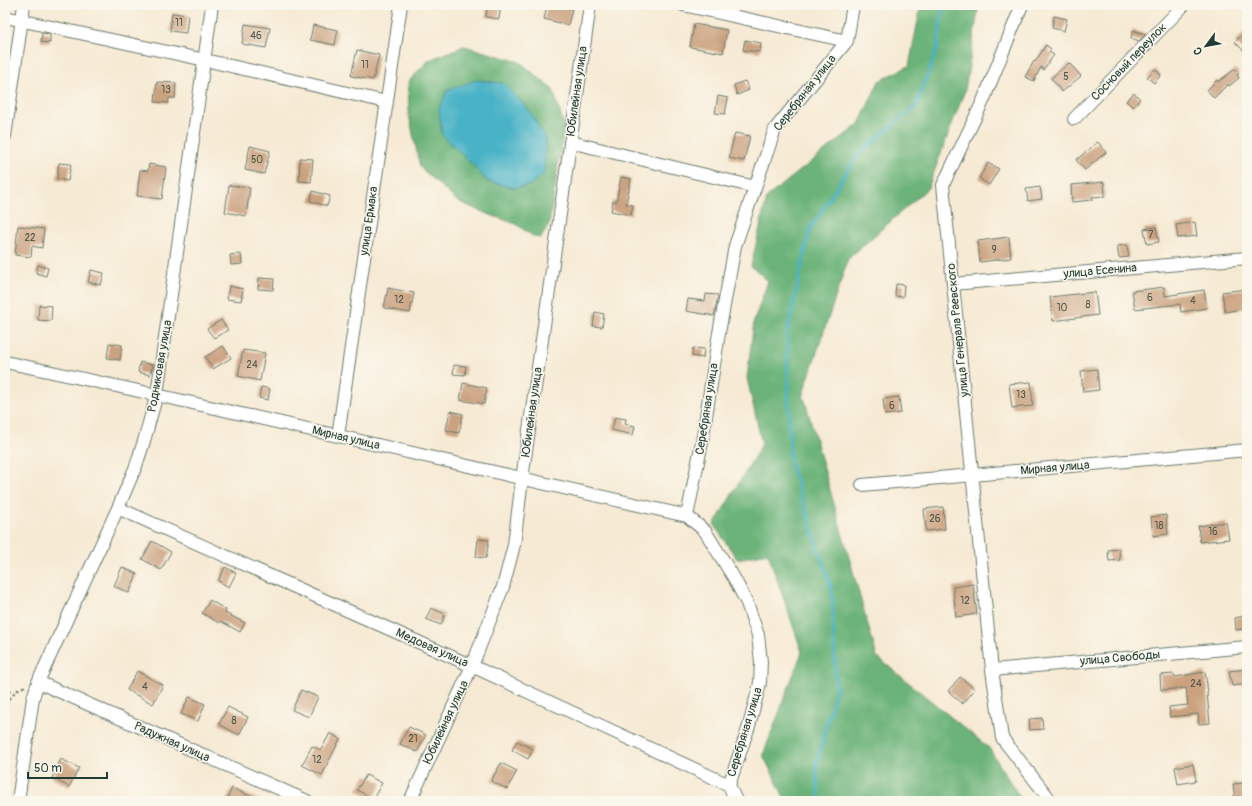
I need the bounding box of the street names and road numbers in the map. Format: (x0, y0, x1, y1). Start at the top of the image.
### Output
street label: Сосновый переулок (1088, 20, 1170, 104)
street label: Юбилейная улица (563, 45, 591, 137)
street label: Серебряная улица (771, 51, 840, 134)
street label: улица Ермака (357, 185, 381, 258)
street label: улица Есенина (1062, 260, 1138, 282)
street label: улица Генерала Раевского (943, 262, 973, 399)
street label: Родниковая улица (145, 318, 176, 413)
street label: Серебряная улица (692, 362, 722, 456)
street label: Юбилейная улица (518, 366, 546, 458)
street label: Мирная улица (311, 423, 382, 453)
street label: Мирная улица (1020, 457, 1091, 478)
street label: Медовая улица (393, 625, 471, 671)
street label: улица Свободы (1078, 647, 1161, 669)
street label: Юбилейная улица (420, 678, 472, 766)
street label: Серебряная улица (724, 685, 766, 779)
street label: Радужная улица (132, 719, 213, 766)

